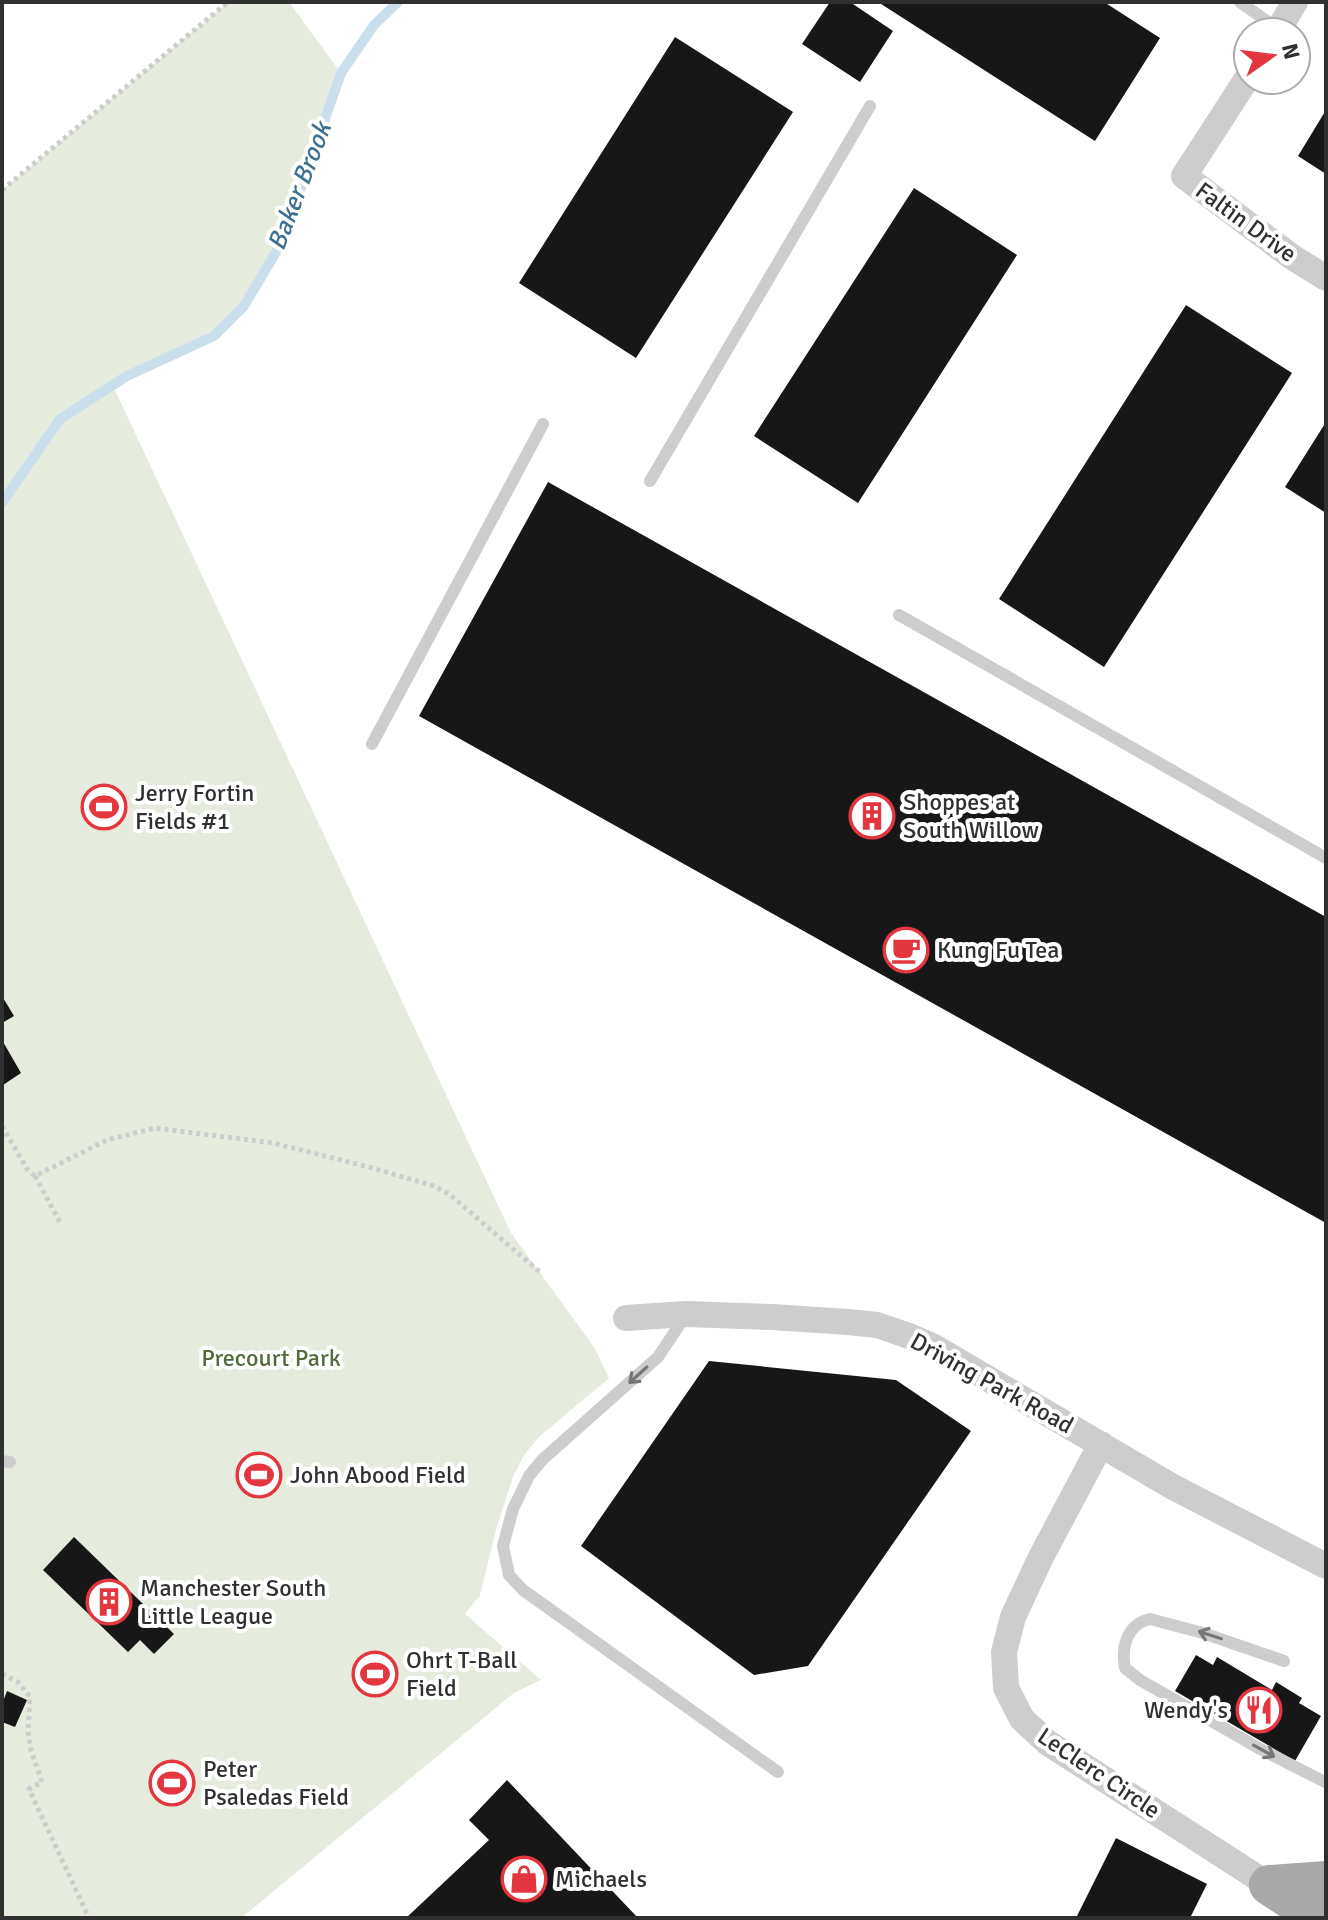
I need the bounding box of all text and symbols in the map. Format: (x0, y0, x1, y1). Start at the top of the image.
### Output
north arrow (1232, 16, 1312, 96)
text: N (1276, 41, 1306, 62)
water label: Baker Brook (261, 116, 340, 255)
street label: Faltin Drive (1190, 175, 1302, 269)
place label: Jerry Fortin Fields #1 (135, 778, 254, 836)
sports icon: Jerry Fortin Fields #1 (80, 783, 128, 831)
place label: Shoppes at South Willow (903, 787, 1039, 845)
building icon: Shoppes at South Willow (848, 792, 896, 840)
cafe icon: Kung Fu Tea (882, 926, 930, 974)
place label: Kung Fu Tea (937, 935, 1059, 965)
street label: Driving Park Road (905, 1326, 1079, 1440)
park label: Precourt Park (201, 1343, 341, 1373)
one-way arrow (628, 1366, 648, 1384)
sports icon: John Abood Field (235, 1451, 283, 1499)
place label: John Abood Field (290, 1460, 466, 1490)
place label: Manchester South Little League (140, 1573, 326, 1631)
building icon: Manchester South Little League (85, 1578, 133, 1626)
one-way arrow (1198, 1627, 1223, 1642)
place label: Ohrt T-Ball Field (406, 1645, 517, 1703)
sports icon: Ohrt T-Ball Field (351, 1650, 399, 1698)
restaurant icon: Wendy's (1235, 1686, 1283, 1734)
place label: Wendy's (1144, 1695, 1228, 1725)
street label: LeClerc Circle (1032, 1721, 1166, 1825)
one-way arrow (1252, 1744, 1276, 1760)
place label: Peter Psaledas Field (203, 1754, 349, 1812)
sports icon: Peter Psaledas Field (148, 1759, 196, 1807)
shop icon: Michaels (500, 1855, 548, 1903)
place label: Michaels (555, 1864, 647, 1894)

